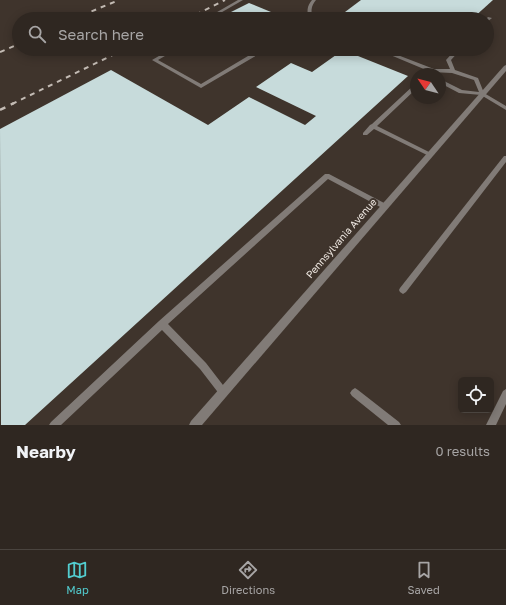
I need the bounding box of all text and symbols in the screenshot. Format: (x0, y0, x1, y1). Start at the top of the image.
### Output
search box (12, 12, 494, 56)
icon: search (26, 23, 48, 45)
text: Search here (58, 25, 144, 43)
north arrow (410, 68, 446, 104)
street label: Pennsylvania Avenue (303, 196, 379, 280)
map controls (458, 377, 494, 413)
button: locate (458, 377, 494, 413)
text: Nearby (16, 441, 76, 462)
text: 0 results (435, 443, 490, 459)
tab: Map (66, 559, 89, 596)
tab: Directions (221, 559, 275, 596)
tab: Saved (408, 559, 440, 596)

